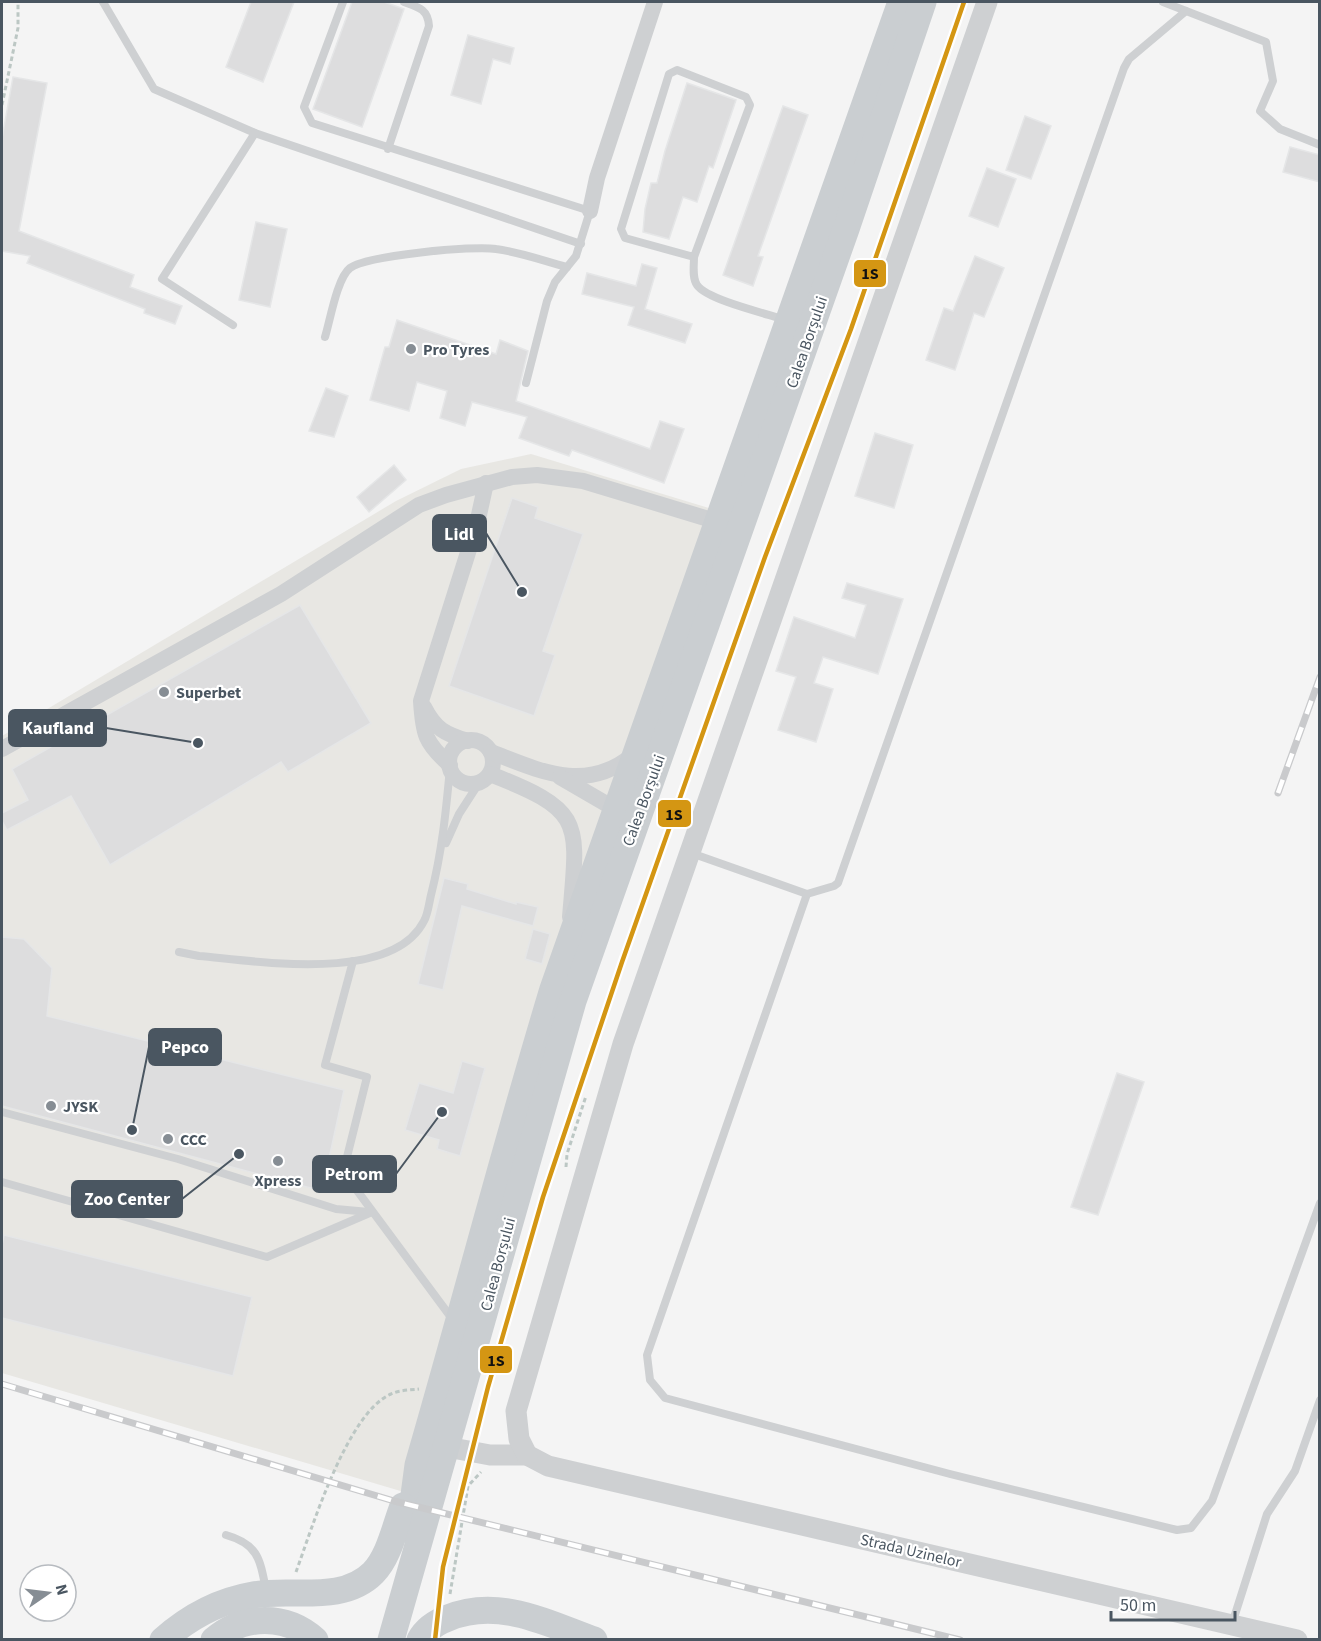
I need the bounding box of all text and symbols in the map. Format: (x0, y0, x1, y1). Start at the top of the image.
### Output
line badge: 1S (853, 259, 887, 288)
text: 1S (861, 263, 879, 285)
street label: Calea Borșului (781, 293, 833, 391)
place label: Pro Tyres (423, 339, 489, 361)
marker: Pro Tyres (404, 342, 418, 356)
callout: Lidl (433, 515, 486, 551)
text: Lidl (444, 522, 474, 547)
place label: Superbet (176, 682, 241, 704)
marker: Superbet (157, 685, 171, 699)
callout: Kaufland (9, 710, 106, 746)
text: Kaufland (22, 716, 94, 741)
street label: Calea Borșului (617, 751, 671, 849)
line badge: 1S (657, 799, 692, 828)
text: 1S (665, 804, 683, 826)
callout: Pepco (149, 1029, 221, 1065)
text: Pepco (161, 1035, 209, 1060)
place label: JYSK (63, 1096, 98, 1118)
marker: JYSK (44, 1099, 58, 1113)
place label: CCC (180, 1129, 207, 1151)
marker: CCC (161, 1132, 175, 1146)
marker: Xpress (271, 1154, 285, 1168)
callout: Petrom (313, 1156, 396, 1192)
text: Petrom (325, 1162, 383, 1187)
place label: Xpress (255, 1170, 301, 1192)
callout: Zoo Center (72, 1181, 182, 1217)
text: Zoo Center (84, 1187, 171, 1212)
street label: Calea Borșului (475, 1215, 521, 1313)
line badge: 1S (479, 1345, 513, 1374)
text: 1S (487, 1350, 505, 1372)
street label: Strada Uzinelor (858, 1529, 964, 1573)
north arrow (18, 1563, 78, 1623)
text: N (50, 1582, 74, 1597)
scale bar (1111, 1584, 1236, 1622)
text: 50 m (1120, 1593, 1156, 1618)

